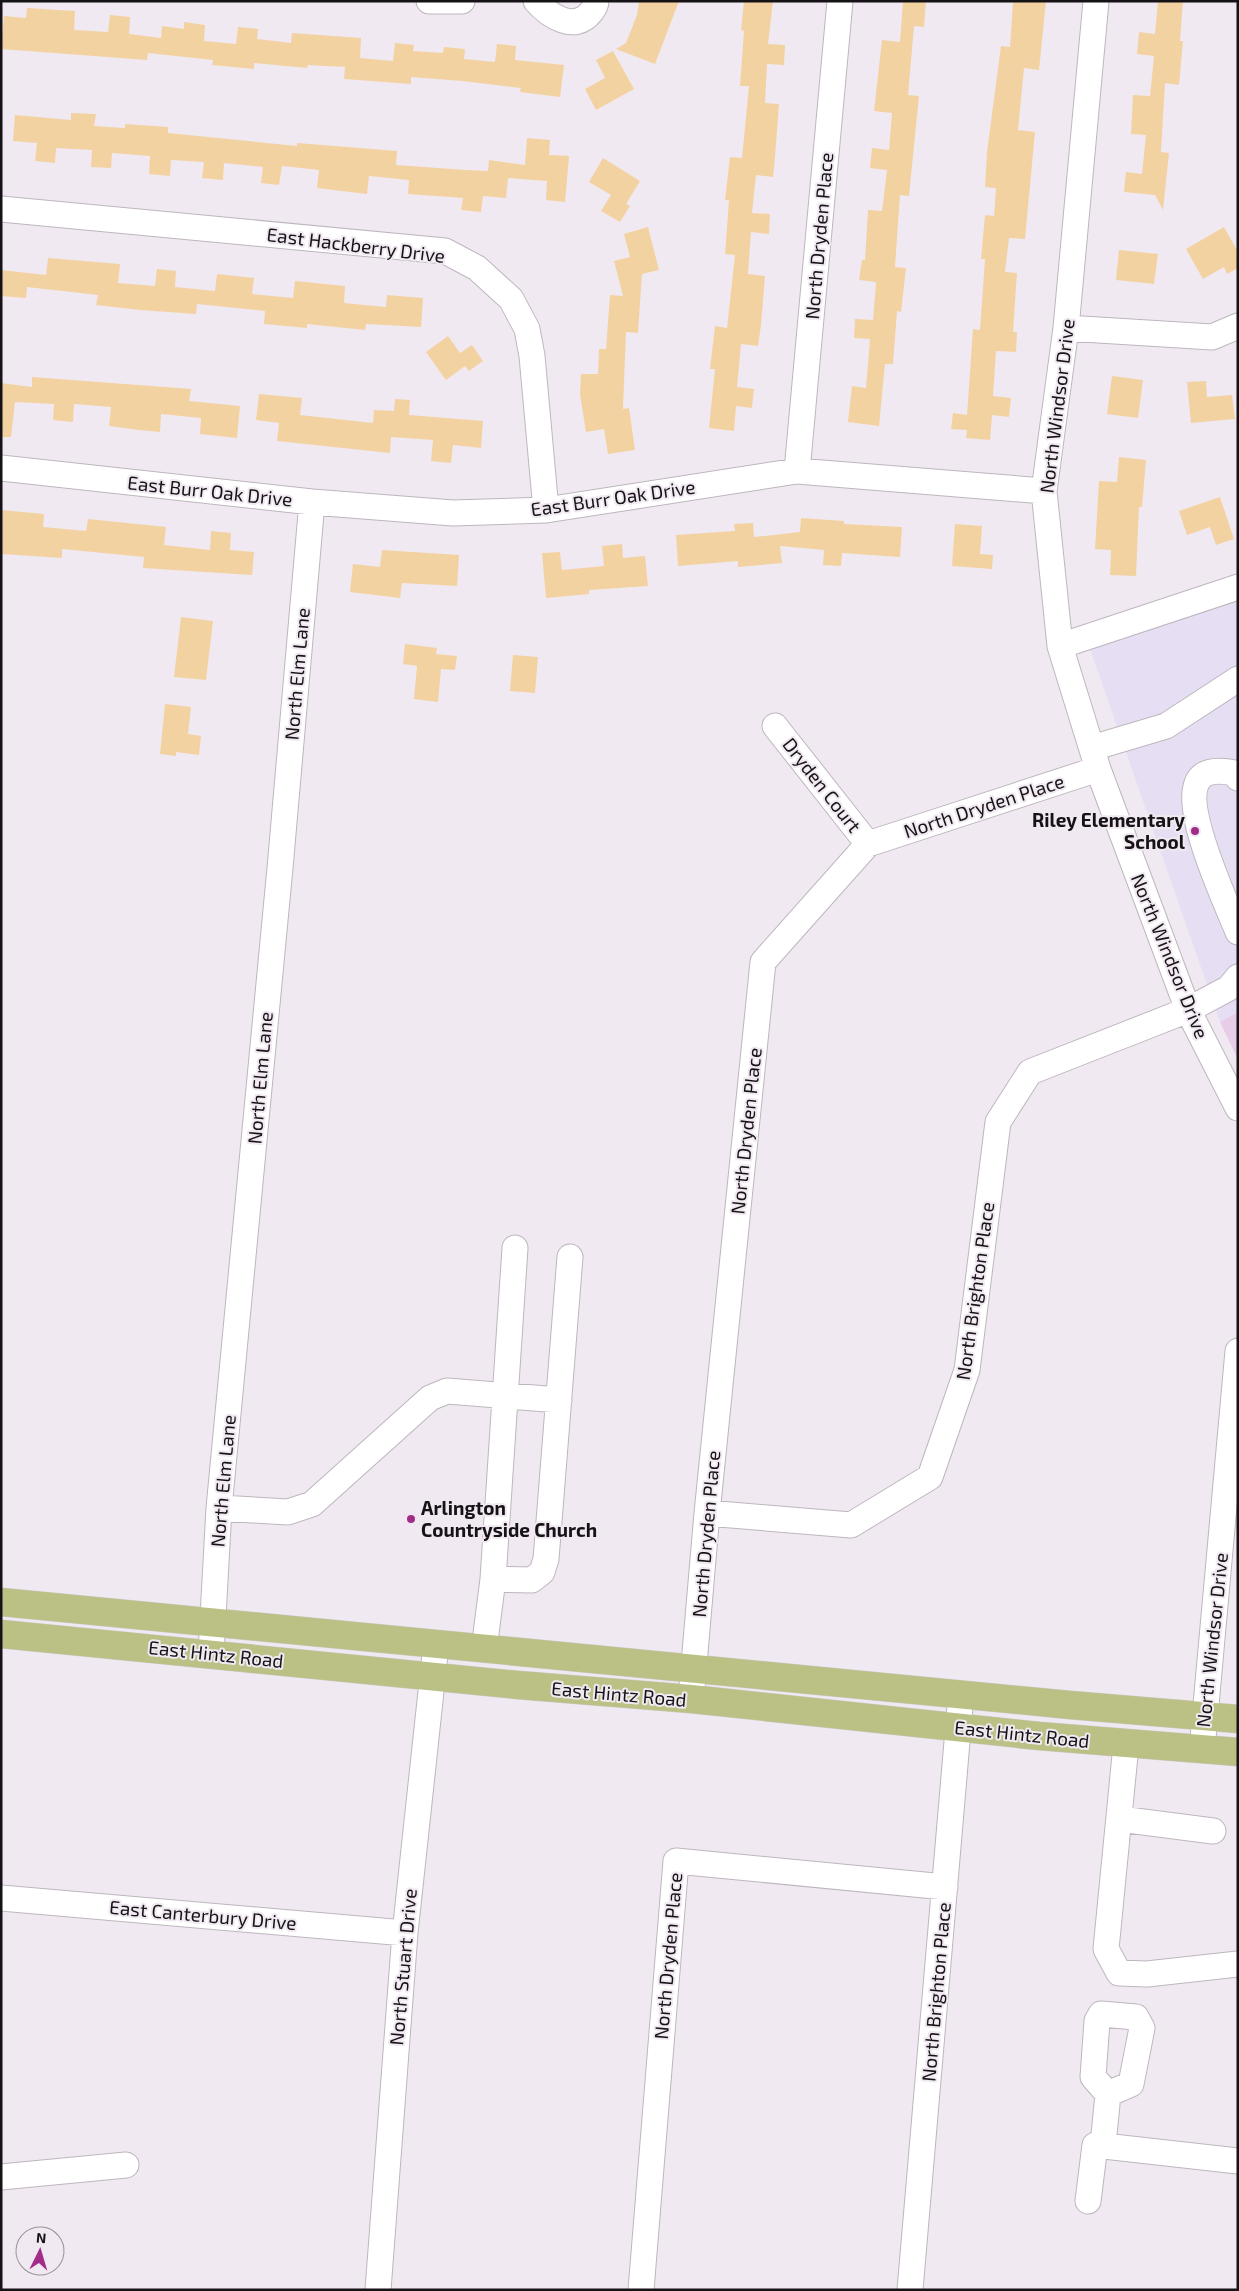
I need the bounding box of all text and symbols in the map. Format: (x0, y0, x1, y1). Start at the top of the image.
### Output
street label: North Dryden Place (800, 152, 837, 320)
street label: East Hackberry Drive (266, 222, 447, 267)
street label: North Windsor Drive (1034, 317, 1079, 495)
street label: East Burr Oak Drive (126, 470, 294, 511)
street label: East Burr Oak Drive (529, 475, 697, 520)
street label: North Elm Lane (279, 607, 314, 741)
street label: Dryden Court (778, 733, 867, 837)
street label: North Dryden Place (901, 769, 1067, 842)
place label: Riley Elementary School (1032, 808, 1186, 853)
marker: Riley Elementary School (1189, 825, 1201, 837)
street label: North Windsor Drive (1127, 870, 1214, 1042)
street label: North Elm Lane (242, 1011, 277, 1145)
street label: North Dryden Place (725, 1046, 766, 1215)
street label: North Brighton Place (951, 1200, 998, 1382)
street label: North Elm Lane (205, 1414, 240, 1548)
street label: North Dryden Place (687, 1450, 724, 1618)
place label: Arlington Countryside Church (421, 1496, 597, 1542)
marker: Arlington Countryside Church (405, 1513, 417, 1525)
street label: North Windsor Drive (1191, 1551, 1232, 1729)
street label: East Hintz Road (147, 1635, 285, 1672)
street label: East Hintz Road (551, 1676, 688, 1711)
street label: East Hintz Road (953, 1715, 1091, 1752)
street label: North Dryden Place (649, 1872, 686, 2040)
street label: North Stuart Drive (384, 1887, 421, 2046)
street label: East Canterbury Drive (108, 1895, 298, 1934)
street label: North Brighton Place (916, 1901, 955, 2083)
north arrow (15, 2226, 65, 2276)
text: N (35, 2229, 47, 2246)

